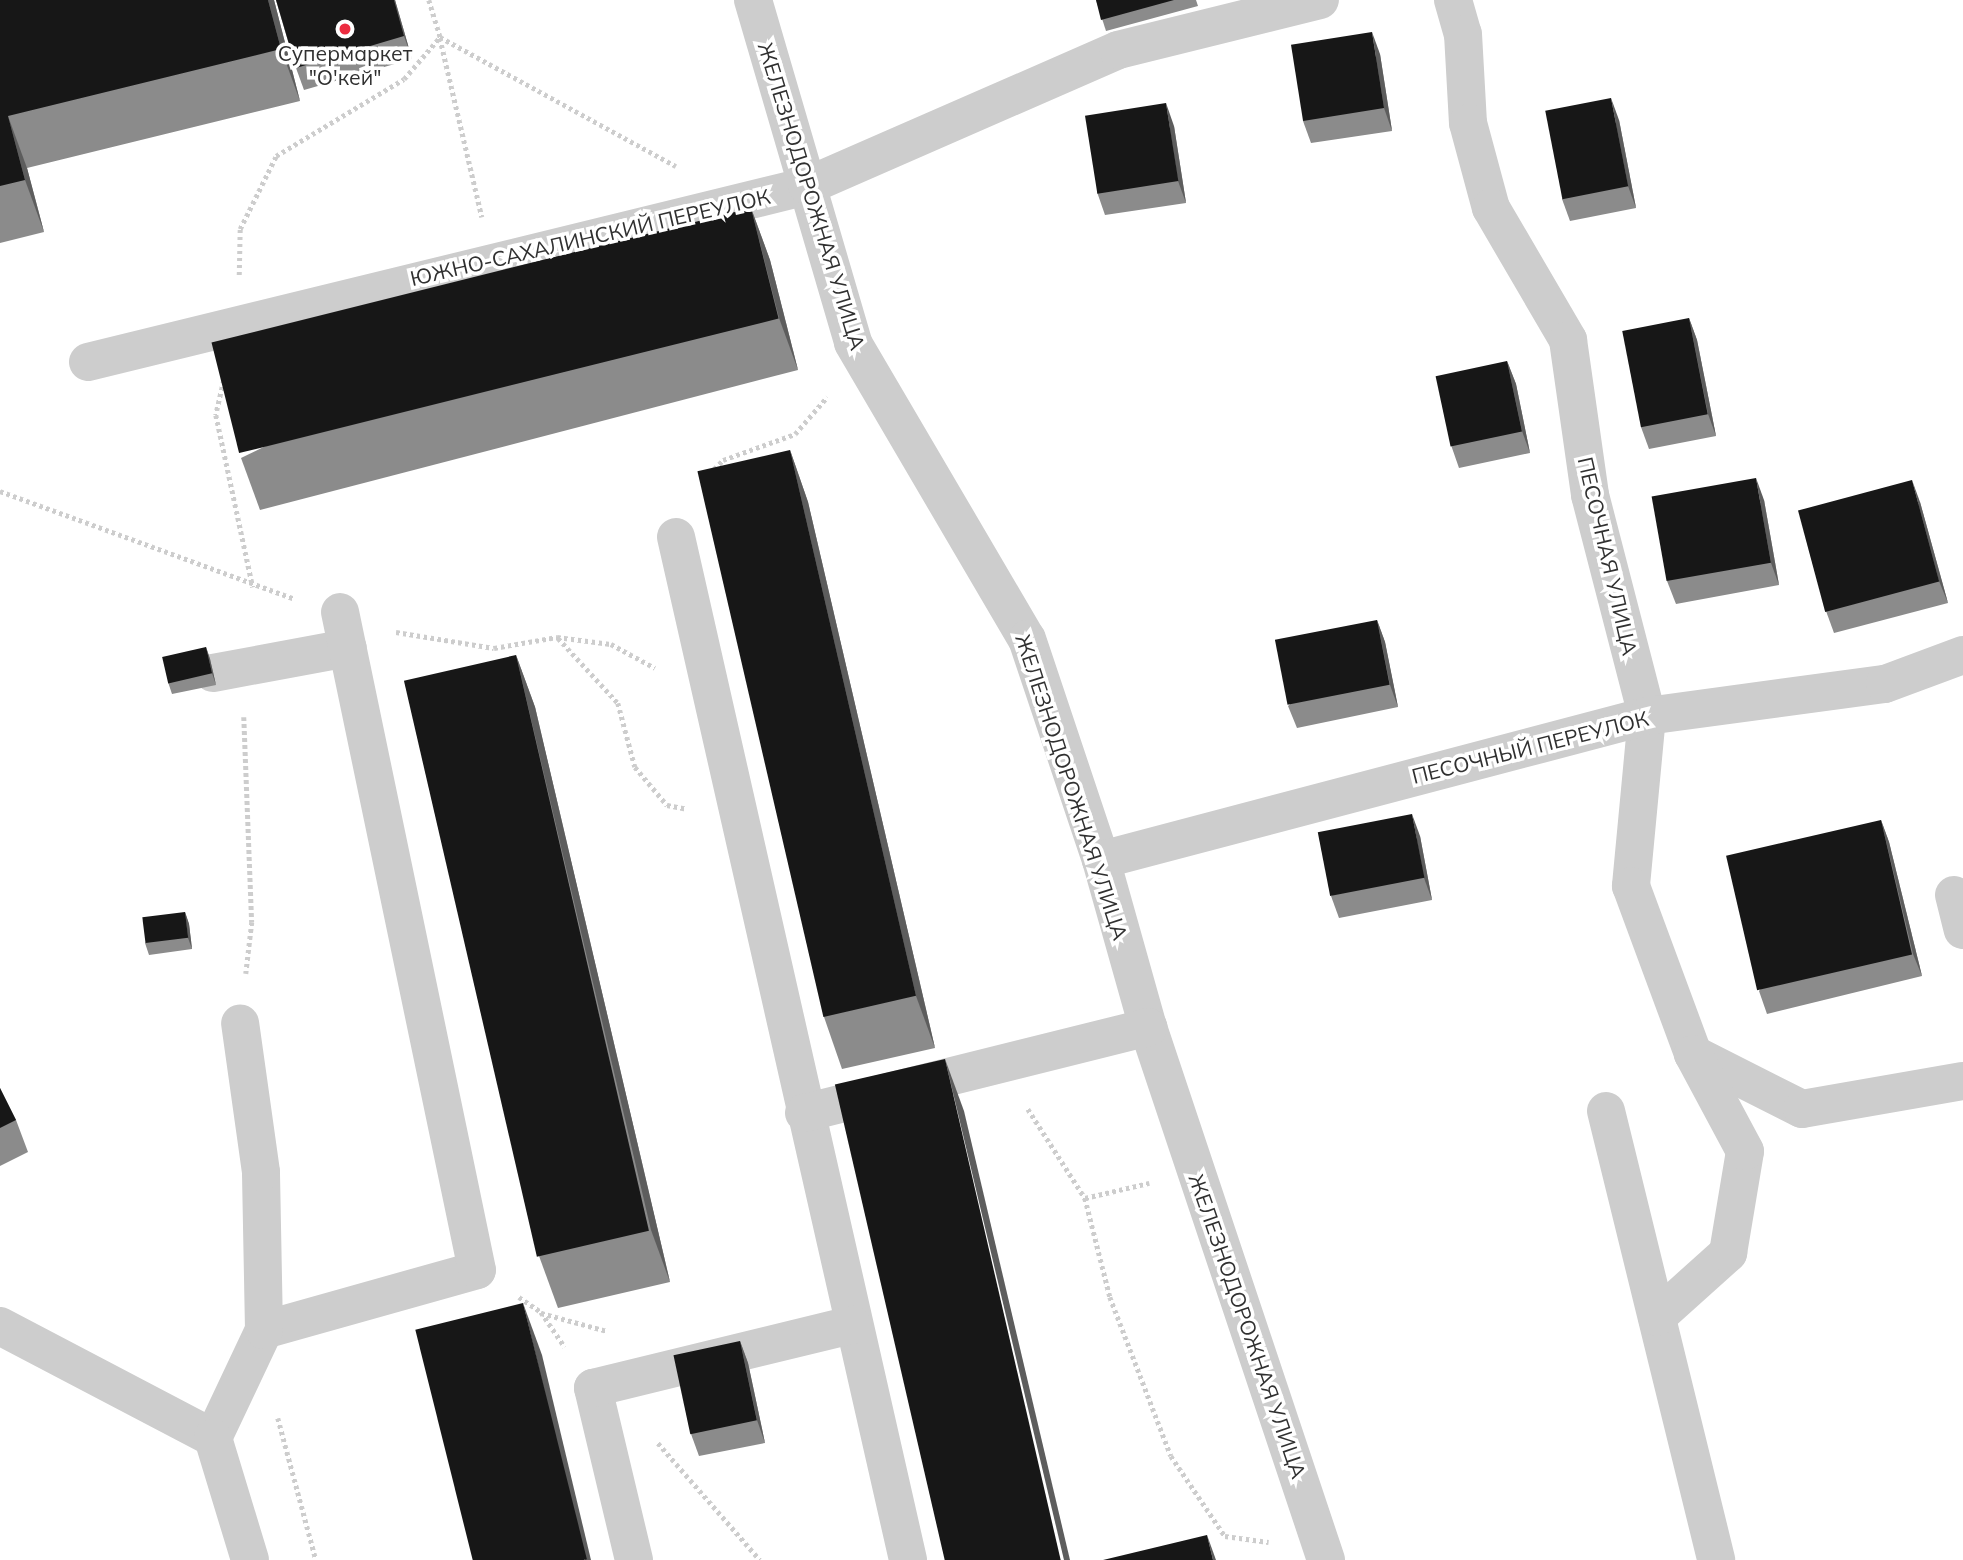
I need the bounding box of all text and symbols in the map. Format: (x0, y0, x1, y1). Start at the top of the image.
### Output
marker: Супермаркет "О'кей" (337, 21, 353, 37)
street label: ЖЕЛЕЗНОДОРОЖНАЯ УЛИЦА (753, 39, 871, 353)
place label: Супермаркет "О'кей" (278, 40, 412, 90)
street label: ЮЖНО-САХАЛИНСКИЙ ПЕРЕУЛОК (408, 183, 772, 291)
street label: ПЕСОЧНАЯ УЛИЦА (1573, 454, 1643, 658)
street label: ЖЕЛЕЗНОДОРОЖНАЯ УЛИЦА (1011, 631, 1133, 943)
street label: ПЕСОЧНЫЙ ПЕРЕУЛОК (1409, 705, 1651, 789)
street label: ЖЕЛЕЗНОДОРОЖНАЯ УЛИЦА (1184, 1171, 1312, 1481)

